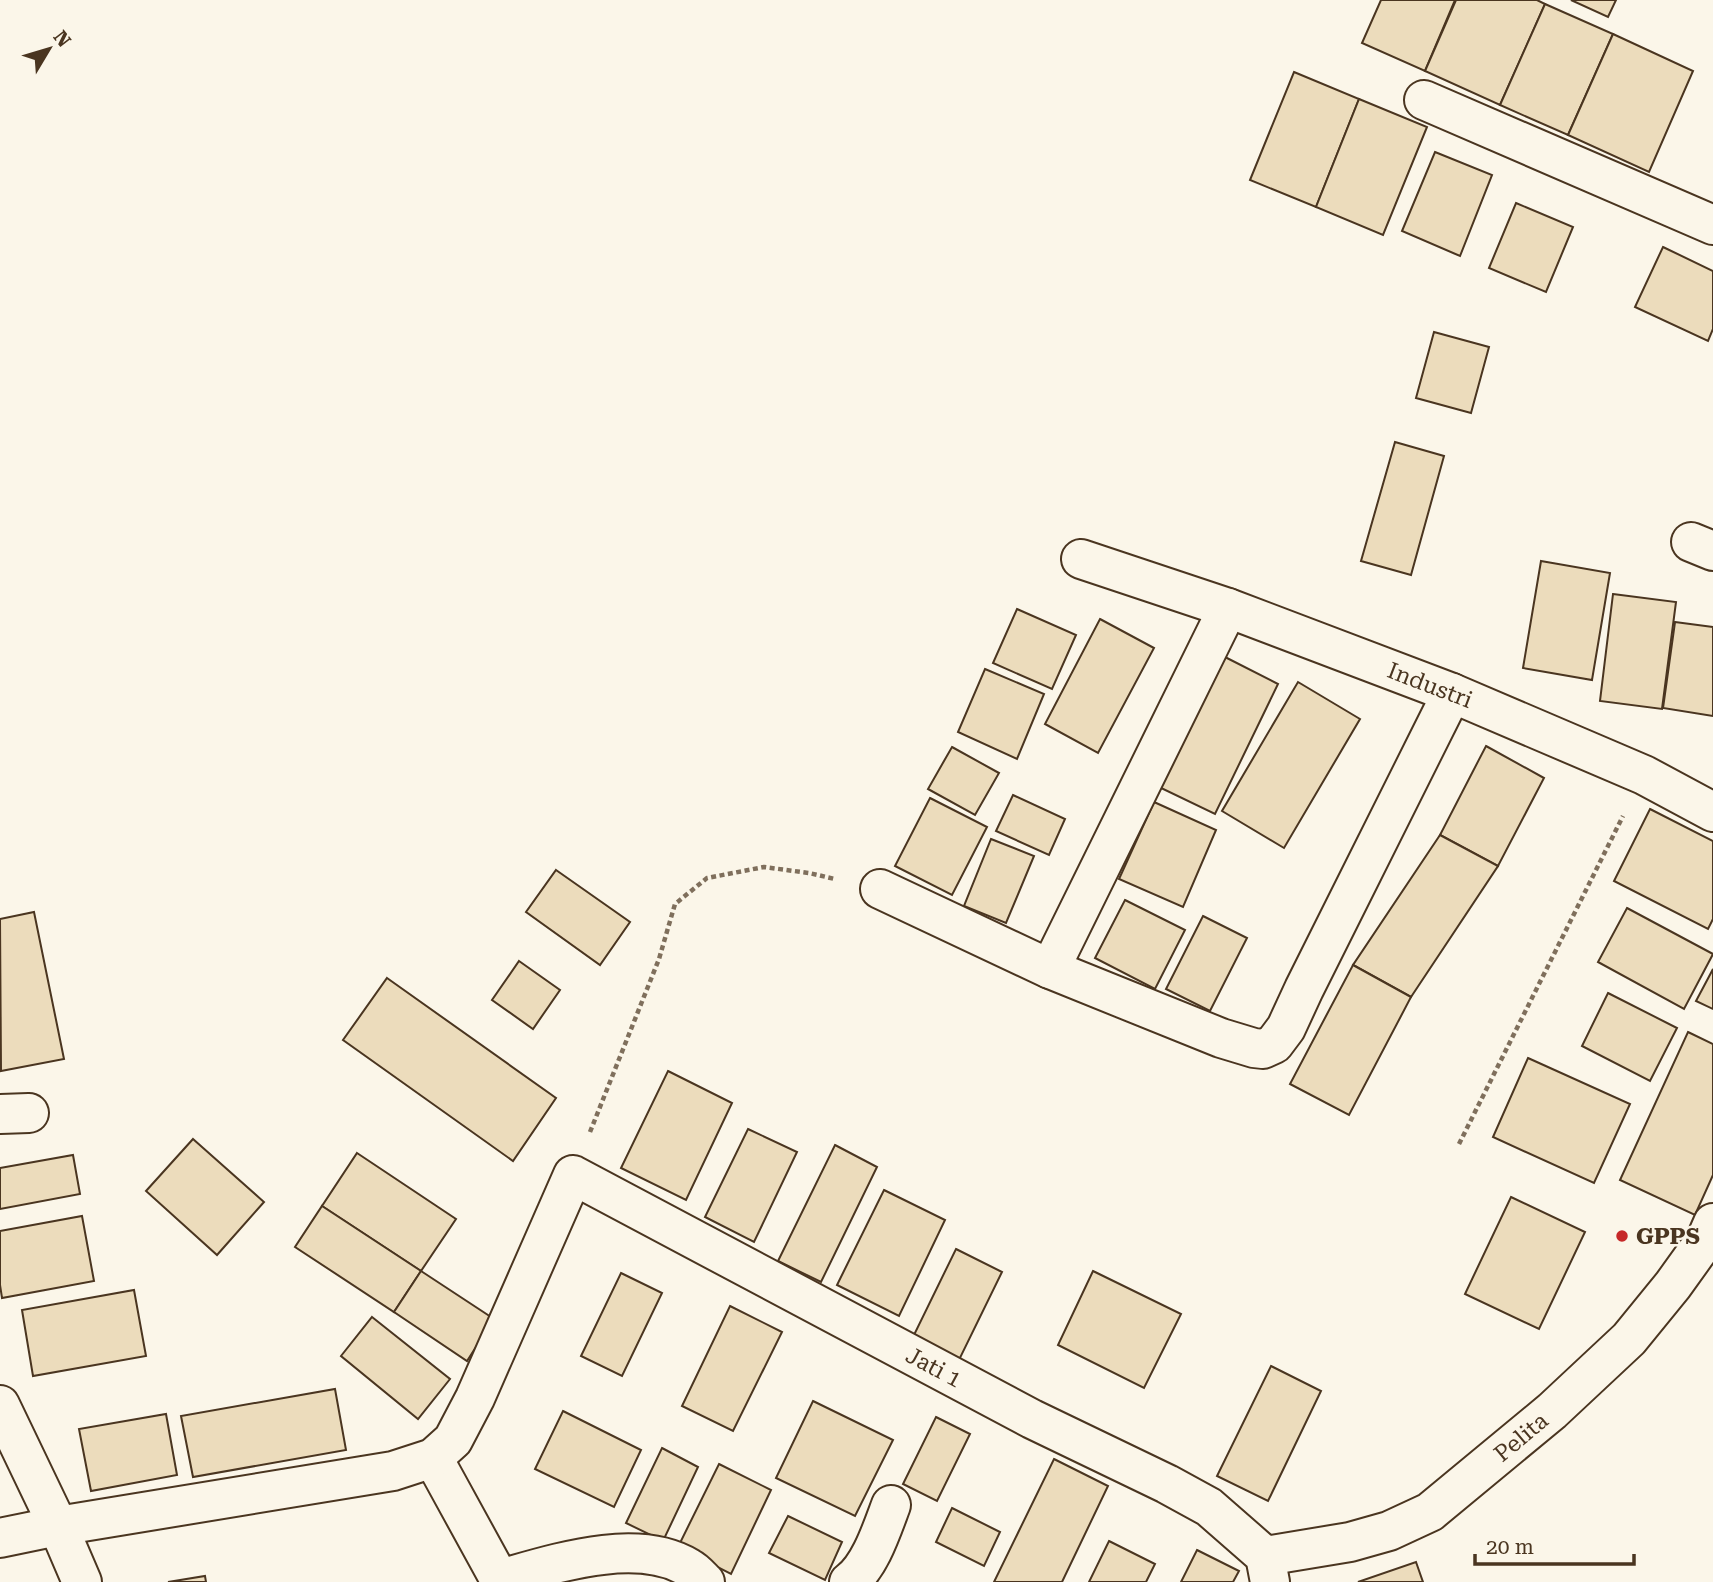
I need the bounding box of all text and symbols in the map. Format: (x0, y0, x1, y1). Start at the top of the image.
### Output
north arrow (14, 14, 84, 84)
text: N (48, 26, 76, 52)
street label: Industri (1384, 657, 1476, 714)
place label: GPPS (1636, 1223, 1700, 1250)
marker: GPPS (1614, 1228, 1630, 1244)
street label: Jati 1 (901, 1342, 966, 1393)
street label: Pelita (1489, 1407, 1554, 1468)
scale bar (1475, 1522, 1634, 1566)
text: 20 m (1486, 1535, 1534, 1559)

